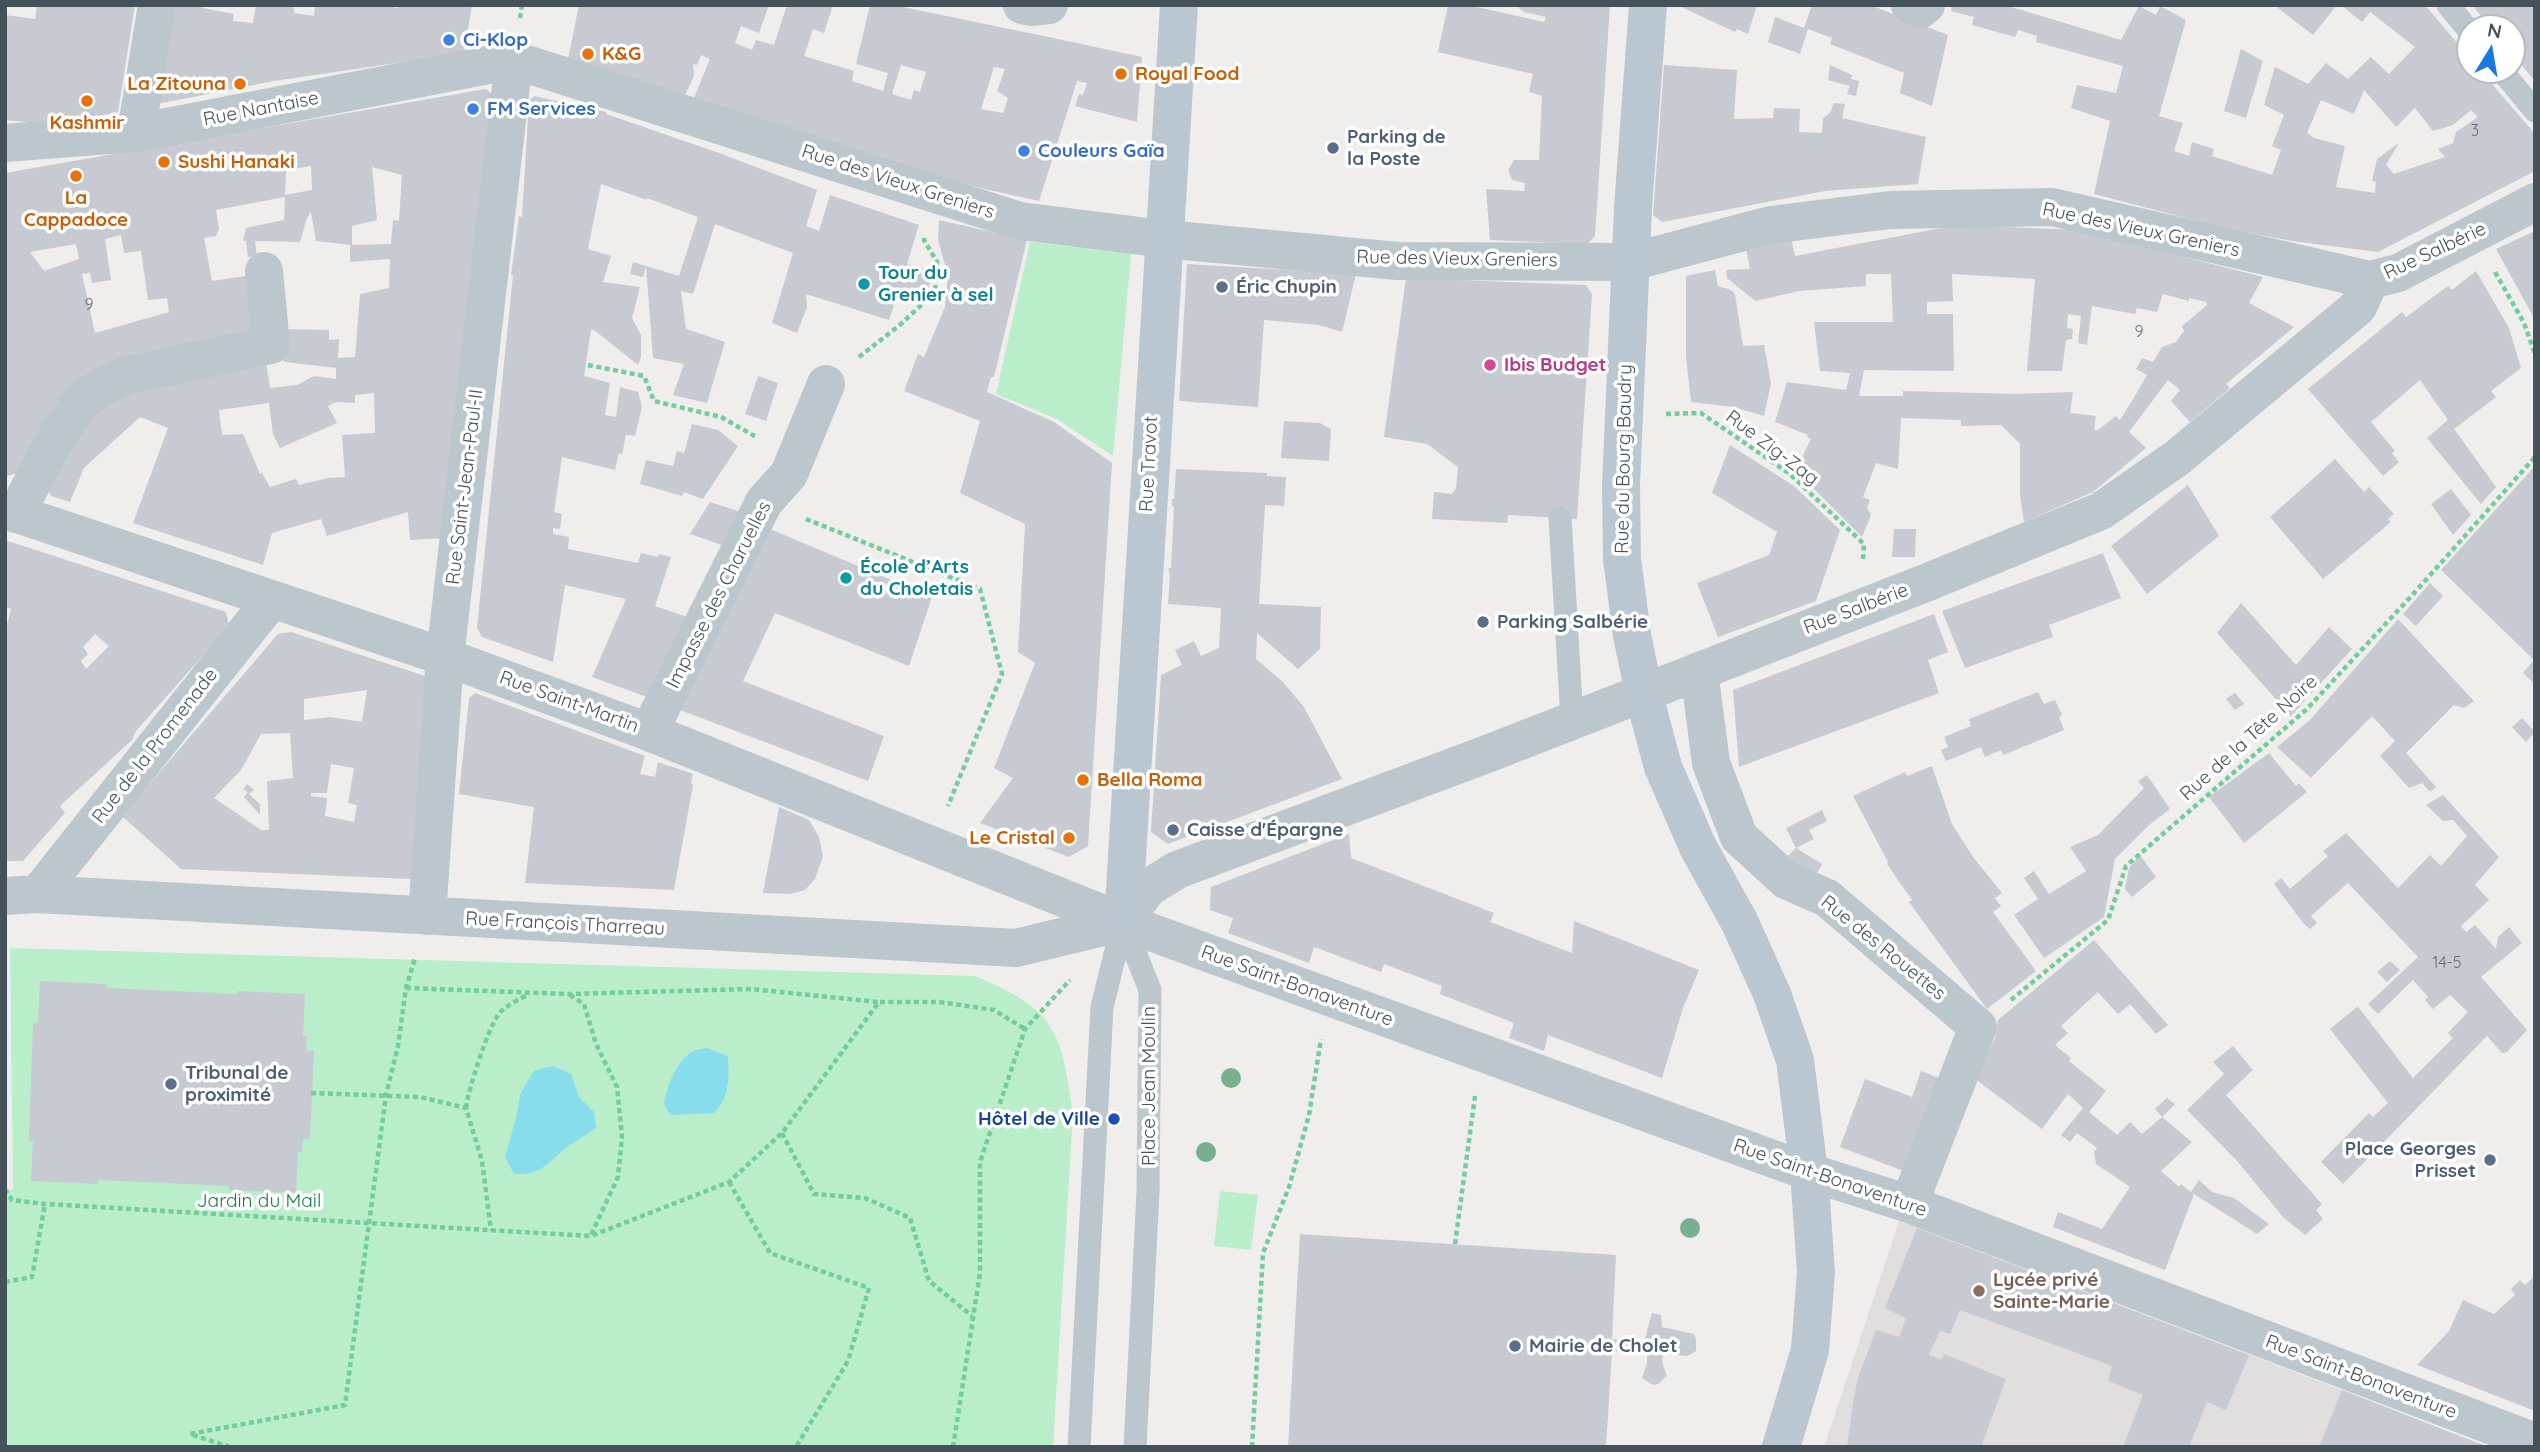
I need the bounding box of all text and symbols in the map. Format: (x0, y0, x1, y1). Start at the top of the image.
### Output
north arrow (2456, 14, 2526, 84)
text: N (2485, 17, 2504, 43)
place label: Ci-Klop (463, 29, 528, 51)
marker: Ci-Klop (441, 32, 457, 48)
place label: K&G (602, 43, 641, 65)
marker: K&G (580, 46, 596, 62)
place label: Royal Food (1135, 63, 1239, 85)
marker: Royal Food (1113, 66, 1129, 82)
place label: La Zitouna (127, 73, 226, 95)
marker: La Zitouna (232, 76, 248, 92)
street label: Rue Nantaise (201, 87, 321, 131)
marker: Kashmir (79, 93, 95, 109)
place label: FM Services (487, 98, 596, 120)
marker: FM Services (465, 101, 481, 117)
place label: Kashmir (50, 112, 124, 134)
house number: 3 (2471, 121, 2479, 141)
place label: Parking de la Poste (1347, 126, 1446, 170)
street label: Rue des Vieux Greniers (799, 140, 997, 224)
place label: Couleurs Gaïa (1038, 140, 1165, 162)
marker: Parking de la Poste (1325, 140, 1341, 156)
marker: Couleurs Gaïa (1016, 143, 1032, 159)
place label: Sushi Hanaki (178, 151, 295, 173)
marker: Sushi Hanaki (156, 154, 172, 170)
marker: La Cappadoce (68, 168, 84, 184)
place label: La Cappadoce (24, 187, 128, 231)
street label: Rue des Vieux Greniers (2040, 198, 2242, 262)
street label: Rue Salbérie (2380, 217, 2490, 285)
street label: Rue des Vieux Greniers (1356, 246, 1558, 272)
place label: Tour du Grenier à sel (878, 262, 994, 306)
marker: Tour du Grenier à sel (856, 276, 872, 292)
place label: Éric Chupin (1236, 276, 1337, 298)
marker: Éric Chupin (1214, 279, 1230, 295)
house number: 9 (85, 295, 93, 315)
house number: 9 (2135, 322, 2143, 342)
place label: Ibis Budget (1504, 354, 1606, 376)
marker: Ibis Budget (1482, 357, 1498, 373)
street label: Rue du Bourg Baudry (1611, 364, 1637, 554)
street label: Rue Saint-Jean-Paul-II (442, 388, 488, 586)
street label: Rue Zig-Zag (1721, 406, 1823, 490)
street label: Rue Travot (1135, 416, 1163, 512)
street label: Impasse des Charuelles (662, 498, 776, 692)
place label: École d’Arts du Choletais (860, 556, 973, 600)
marker: École d’Arts du Choletais (838, 570, 854, 586)
street label: Rue Salbérie (1800, 579, 1912, 639)
place label: Parking Salbérie (1497, 611, 1648, 633)
marker: Parking Salbérie (1475, 614, 1491, 630)
street label: Rue de la Promenade (87, 664, 223, 828)
street label: Rue Saint-Martin (496, 666, 642, 738)
street label: Rue de la Tête Noire (2176, 670, 2322, 806)
place label: Bella Roma (1097, 769, 1202, 791)
marker: Bella Roma (1075, 772, 1091, 788)
place label: Caisse d'Épargne (1187, 819, 1343, 841)
marker: Caisse d'Épargne (1165, 822, 1181, 838)
place label: Le Cristal (969, 827, 1055, 849)
marker: Le Cristal (1061, 830, 1077, 846)
street label: Rue des Rouettes (1816, 891, 1950, 1005)
street label: Rue François Tharreau (465, 907, 665, 941)
street label: Rue Saint-Bonaventure (1198, 941, 1396, 1031)
house number: 14-5 (2432, 953, 2462, 973)
street label: Place Jean Moulin (1138, 1006, 1160, 1166)
place label: Tribunal de proximité (185, 1062, 288, 1106)
marker: Tribunal de proximité (163, 1076, 179, 1092)
place label: Hôtel de Ville (978, 1108, 1100, 1130)
marker: Hôtel de Ville (1106, 1111, 1122, 1127)
street label: Rue Saint-Bonaventure (1730, 1134, 1930, 1222)
place label: Place Georges Prisset (2345, 1138, 2476, 1182)
marker: Place Georges Prisset (2482, 1152, 2498, 1168)
park label: Jardin du Mail (197, 1190, 321, 1212)
place label: Lycée privé Sainte-Marie (1993, 1269, 2110, 1313)
marker: Lycée privé Sainte-Marie (1971, 1283, 1987, 1299)
street label: Rue Saint-Bonaventure (2262, 1330, 2460, 1424)
place label: Mairie de Cholet (1529, 1335, 1678, 1357)
marker: Mairie de Cholet (1507, 1338, 1523, 1354)

